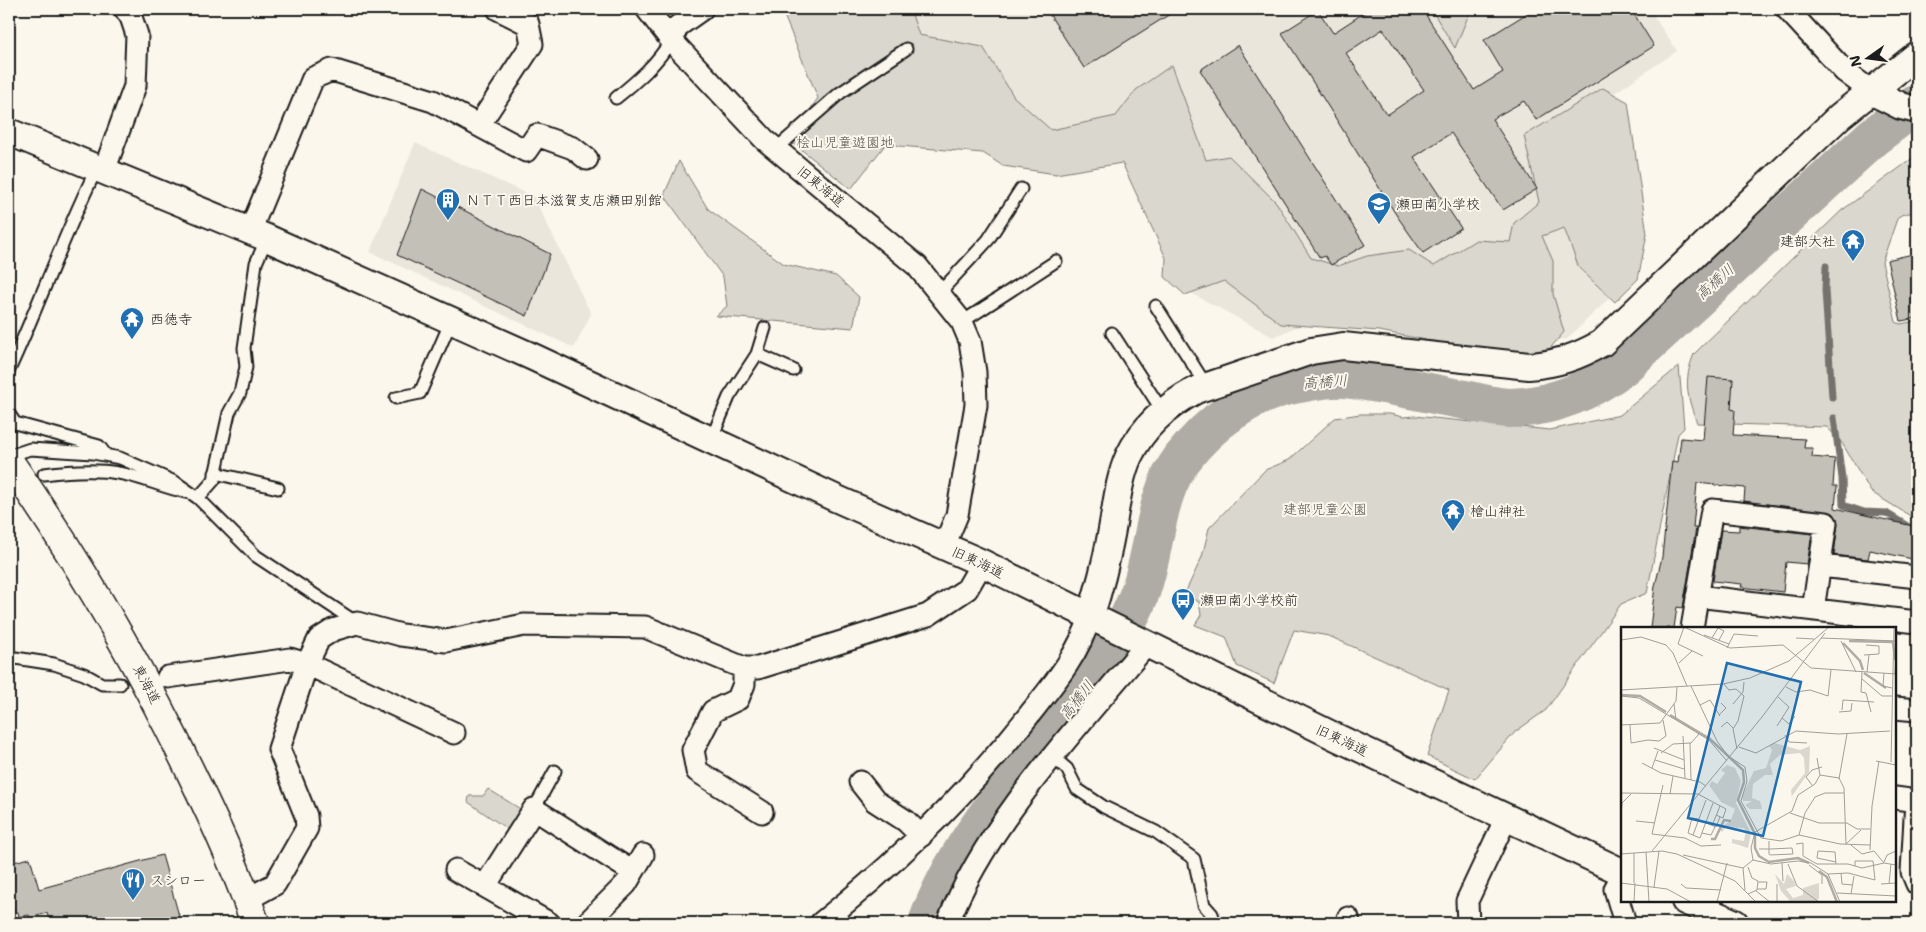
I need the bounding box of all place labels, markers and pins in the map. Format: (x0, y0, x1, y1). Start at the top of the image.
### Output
building icon: ＮＴＴ西日本滋賀支店瀬田別館 (435, 187, 461, 221)
place label: ＮＴＴ西日本滋賀支店瀬田別館 (466, 191, 662, 209)
school or university icon: 瀬田南小学校 (1366, 191, 1392, 225)
place label: 瀬田南小学校 (1396, 195, 1480, 213)
temple icon: 建部大社 (1840, 228, 1866, 262)
place label: 建部大社 (1780, 232, 1836, 250)
temple icon: 西徳寺 (119, 306, 145, 340)
place label: 西徳寺 (150, 310, 192, 328)
temple icon: 檜山神社 (1440, 498, 1466, 532)
place label: 檜山神社 (1470, 502, 1526, 520)
bus stop icon: 瀬田南小学校前 (1170, 587, 1196, 621)
place label: 瀬田南小学校前 (1200, 591, 1298, 609)
restaurant icon: スシロー (120, 867, 146, 901)
place label: スシロー (150, 871, 206, 889)

